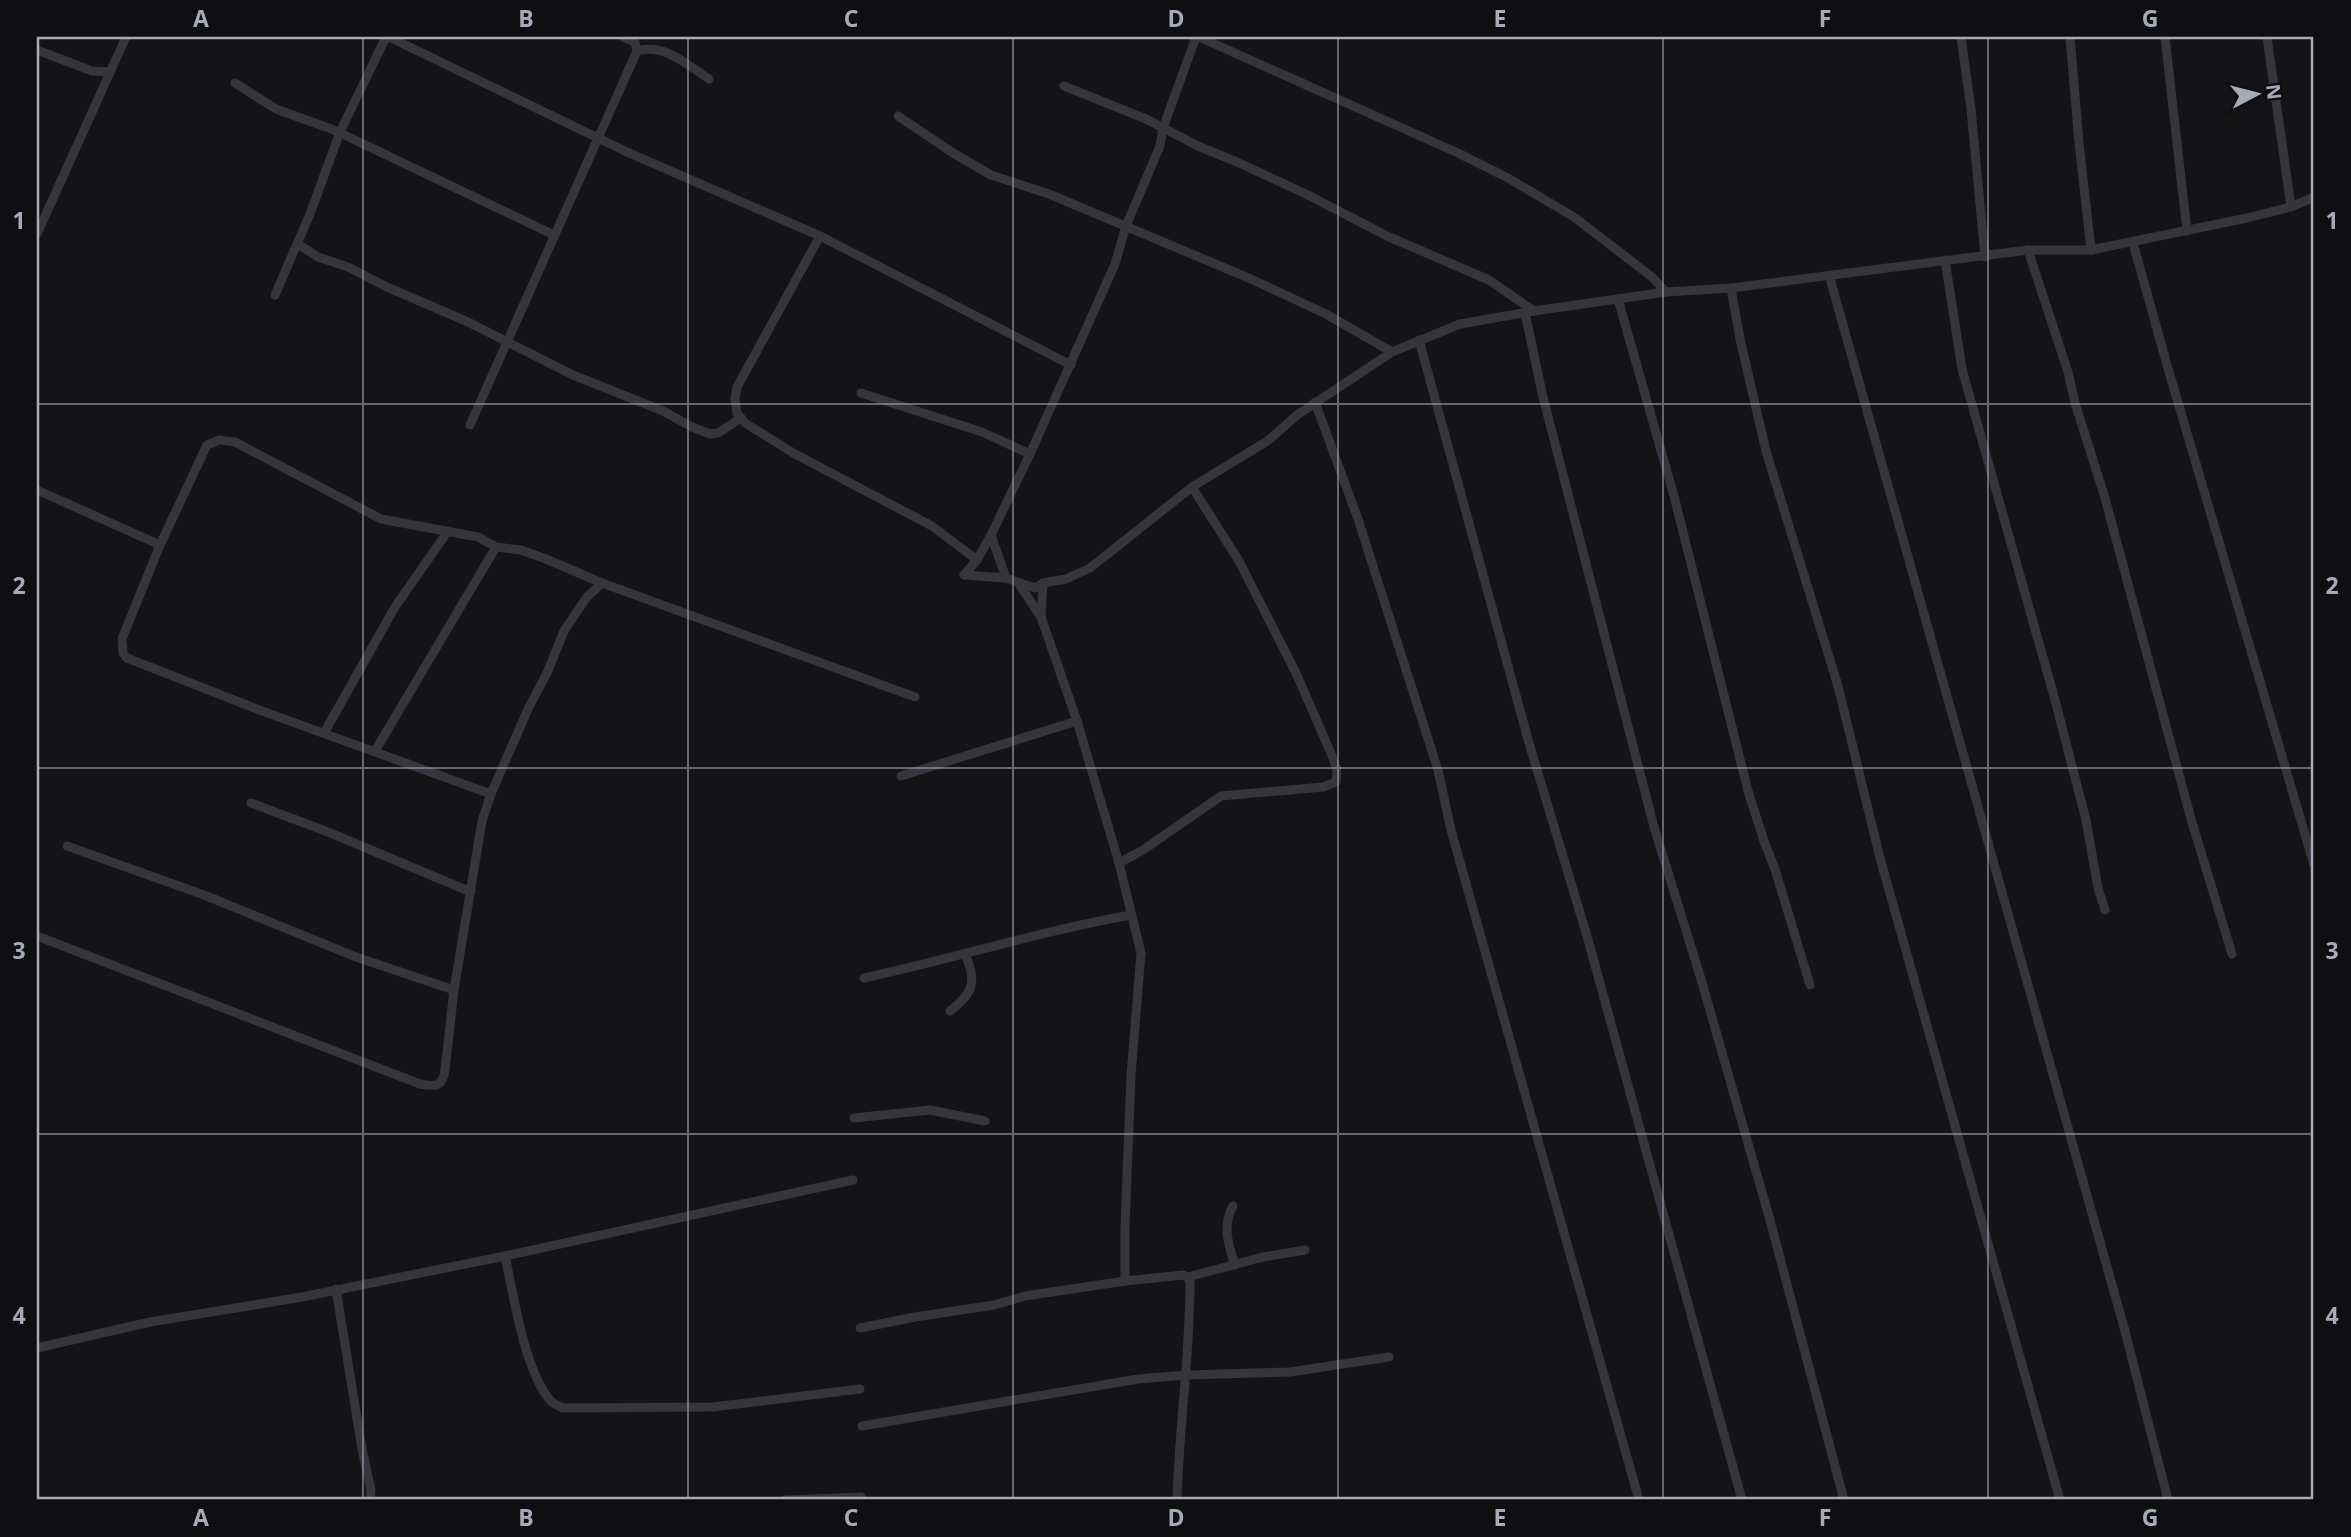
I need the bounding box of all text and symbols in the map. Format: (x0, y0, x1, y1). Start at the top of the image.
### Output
text: A (193, 2, 209, 34)
text: B (518, 2, 534, 34)
text: C (844, 2, 858, 34)
text: D (1167, 2, 1185, 34)
text: E (1494, 2, 1506, 34)
text: F (1819, 2, 1831, 34)
text: G (2142, 2, 2158, 34)
north arrow (2222, 60, 2292, 130)
text: N (2260, 83, 2288, 101)
text: 1 (12, 204, 26, 236)
text: 1 (2325, 204, 2339, 236)
text: 2 (12, 569, 26, 601)
text: 2 (2325, 569, 2339, 601)
text: 3 (12, 934, 26, 966)
text: 3 (2325, 934, 2339, 966)
text: 4 (12, 1299, 26, 1331)
text: 4 (2325, 1299, 2339, 1331)
text: A (193, 1501, 209, 1533)
text: B (518, 1501, 534, 1533)
text: C (844, 1501, 858, 1533)
text: D (1167, 1501, 1185, 1533)
text: E (1494, 1501, 1506, 1533)
text: F (1819, 1501, 1831, 1533)
text: G (2142, 1501, 2158, 1533)

